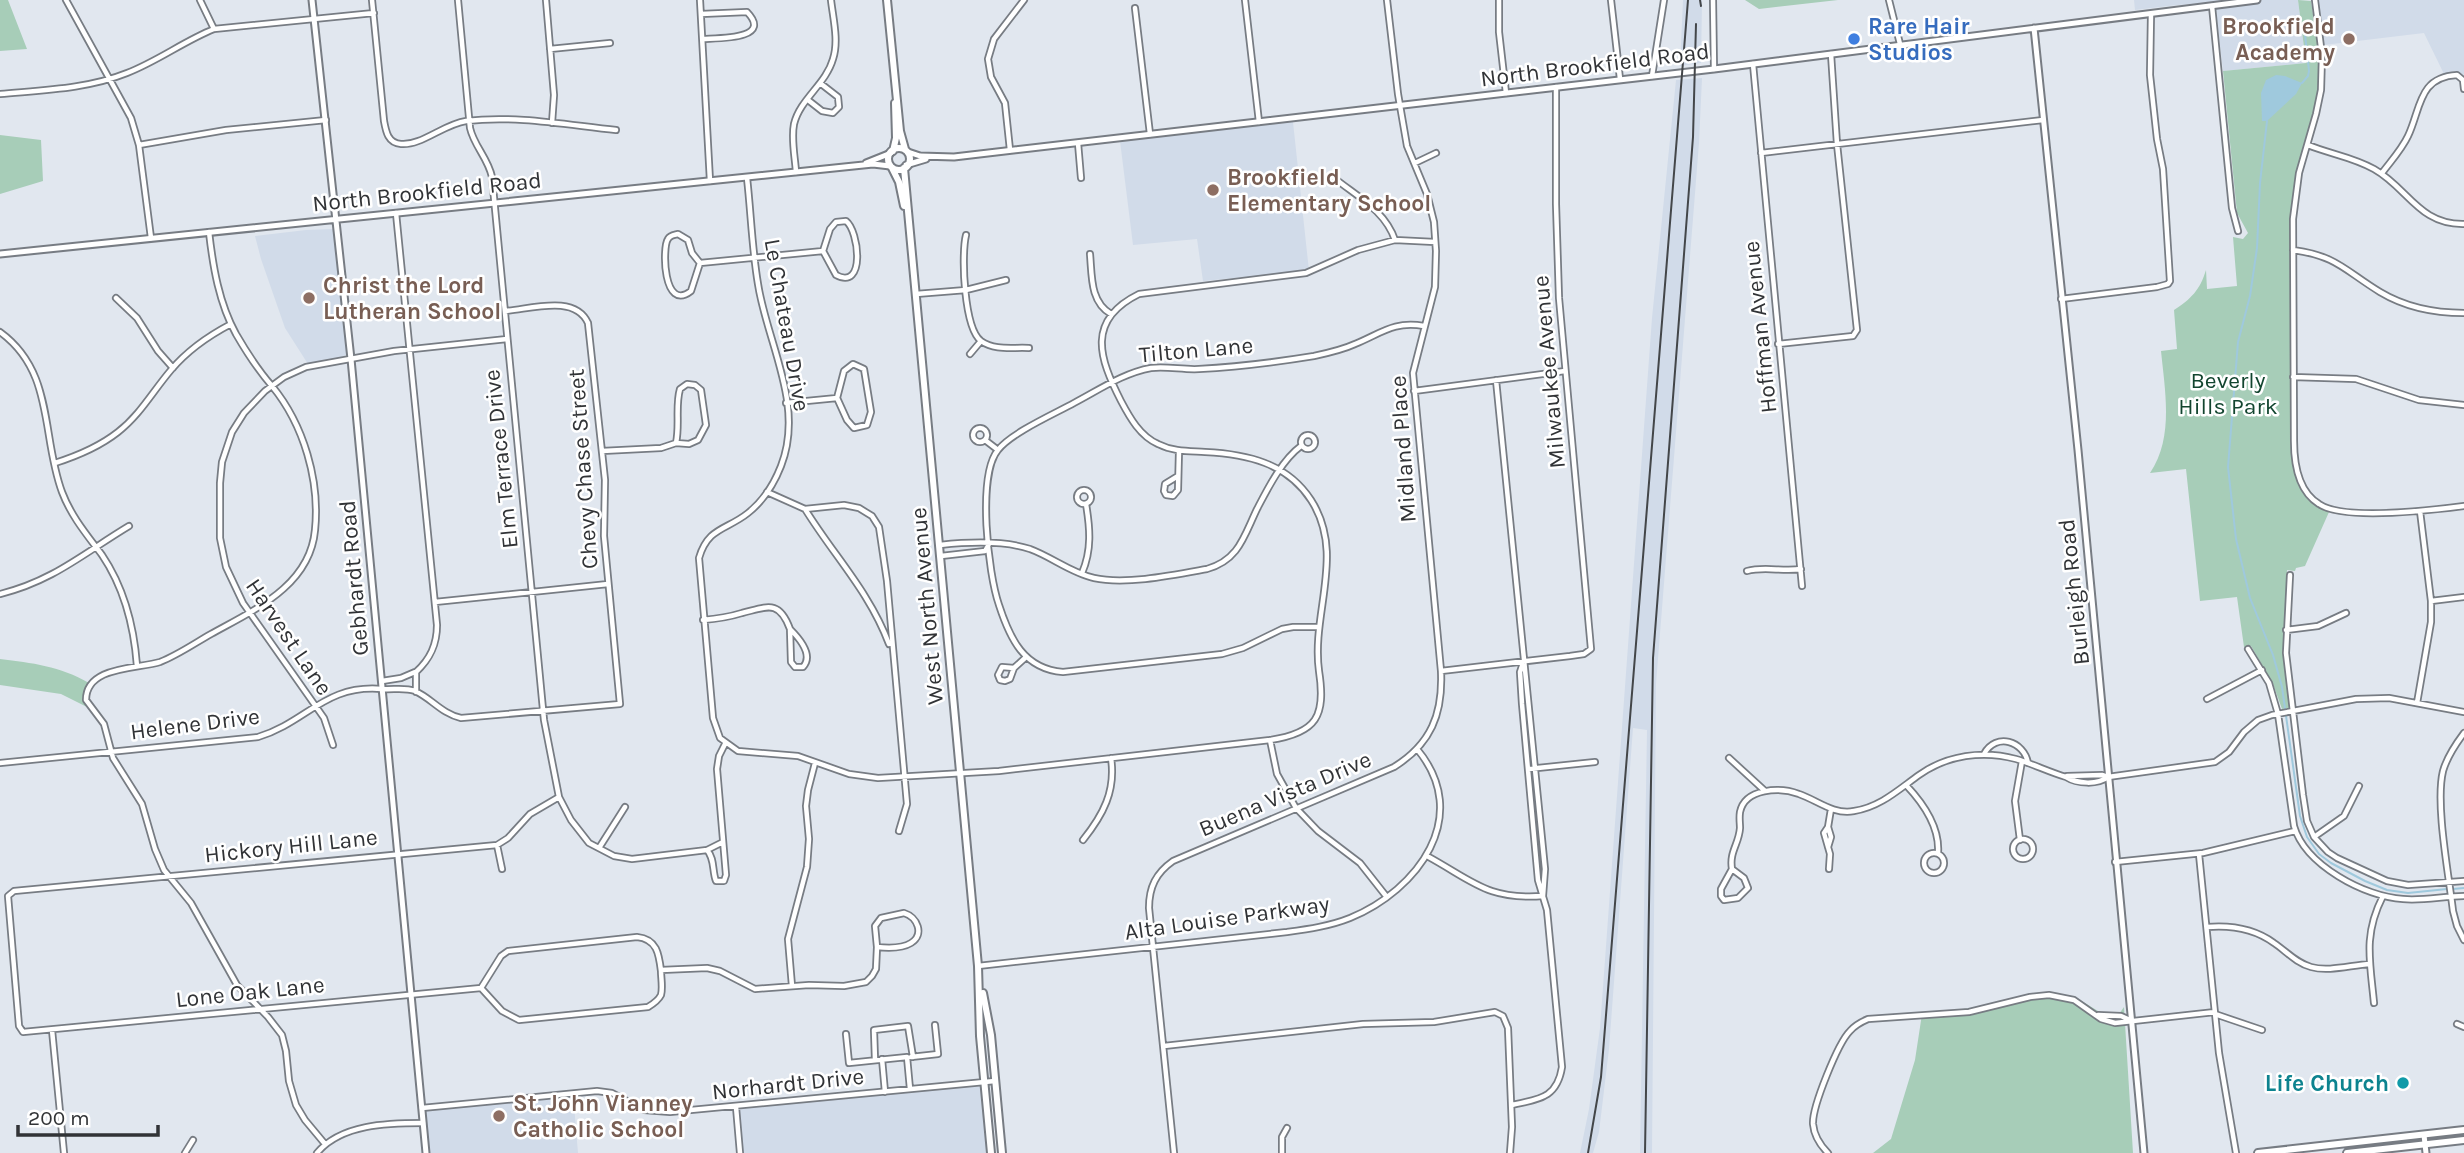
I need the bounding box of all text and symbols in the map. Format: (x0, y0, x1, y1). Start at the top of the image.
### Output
place label: Rare Hair Studios (1868, 13, 1970, 66)
place label: Brookfield Academy (2222, 13, 2335, 66)
marker: Rare Hair Studios (1846, 31, 1862, 47)
marker: Brookfield Academy (2341, 31, 2357, 47)
street label: North Brookfield Road (1479, 38, 1711, 92)
place label: Brookfield Elementary School (1227, 164, 1431, 217)
street label: North Brookfield Road (311, 167, 543, 217)
marker: Brookfield Elementary School (1205, 182, 1221, 198)
street label: Le Chateau Drive (759, 237, 815, 413)
street label: Hoffman Avenue (1738, 240, 1782, 414)
place label: Christ the Lord Lutheran School (323, 272, 501, 325)
street label: Milwaukee Avenue (1527, 274, 1571, 470)
marker: Christ the Lord Lutheran School (301, 290, 317, 306)
street label: Tilton Lane (1138, 332, 1254, 368)
park label: Beverly Hills Park (2178, 367, 2278, 420)
street label: Elm Terrace Drive (478, 368, 524, 550)
street label: Chevy Chase Street (563, 368, 603, 570)
street label: Midland Place (1384, 374, 1422, 524)
street label: Gebhardt Road (334, 499, 374, 657)
street label: West North Avenue (905, 506, 949, 706)
street label: Burleigh Road (2053, 518, 2095, 666)
street label: Harvest Lane (240, 573, 338, 701)
street label: Helene Drive (129, 703, 261, 745)
street label: Buena Vista Drive (1195, 746, 1375, 842)
street label: Hickory Hill Lane (203, 823, 379, 869)
street label: Alta Louise Parkway (1123, 890, 1331, 946)
street label: Lone Oak Lane (174, 971, 326, 1013)
street label: Norhardt Drive (711, 1063, 865, 1105)
place label: Life Church (2265, 1070, 2389, 1097)
marker: Life Church (2395, 1075, 2411, 1091)
place label: St. John Vianney Catholic School (513, 1090, 693, 1143)
scale bar (18, 1094, 158, 1138)
text: 200 m (28, 1106, 90, 1130)
marker: St. John Vianney Catholic School (491, 1108, 507, 1124)

